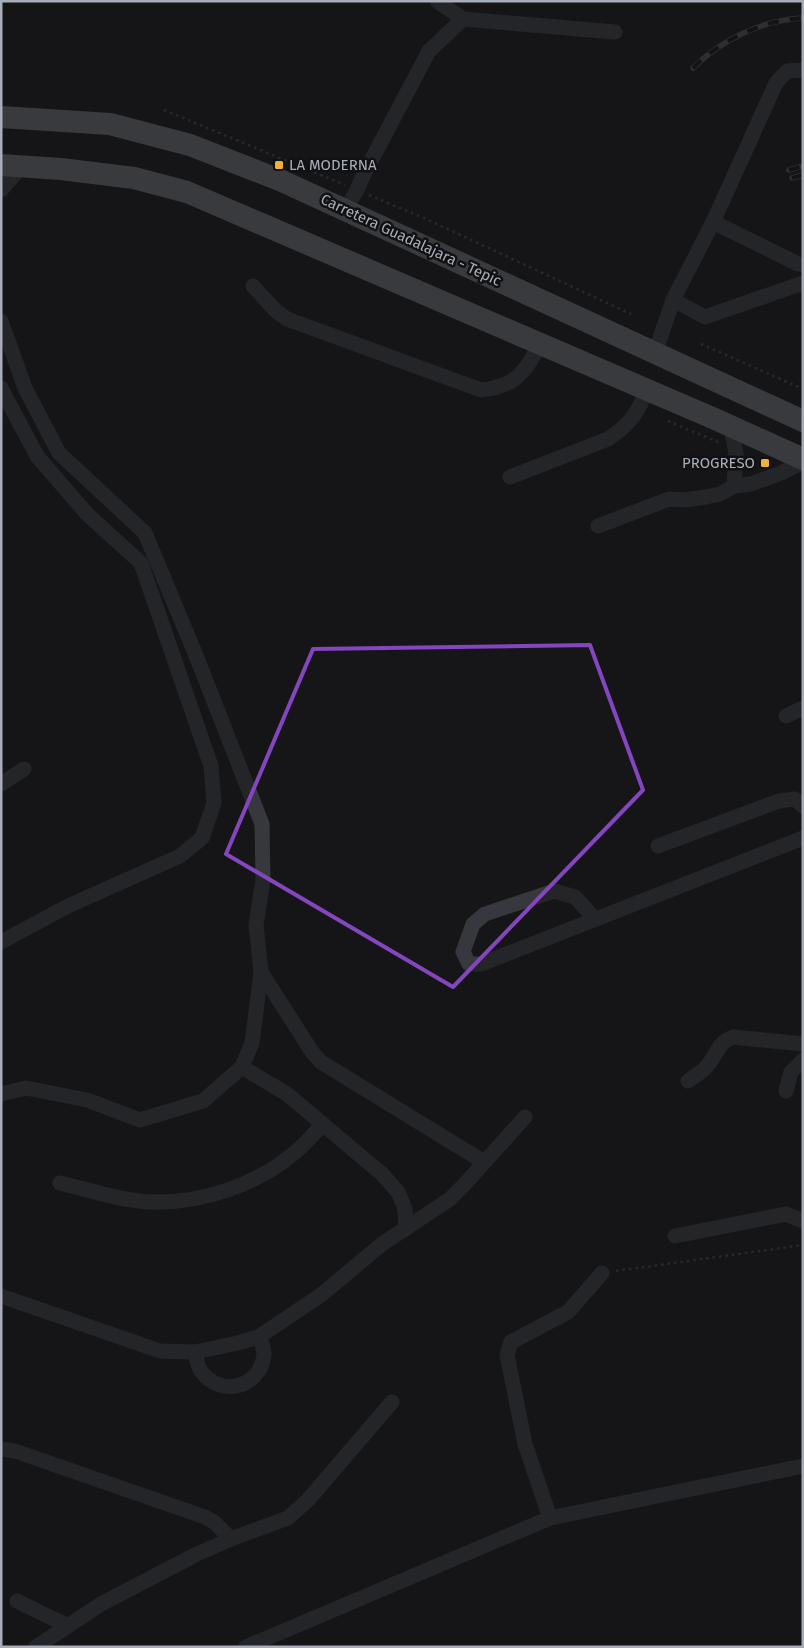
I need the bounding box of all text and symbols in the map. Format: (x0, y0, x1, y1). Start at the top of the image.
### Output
place label: LA MODERNA (289, 156, 377, 174)
marker: LA MODERNA (273, 159, 285, 171)
street label: Carretera Guadalajara - Tepic (318, 190, 504, 290)
place label: PROGRESO (682, 454, 755, 472)
marker: PROGRESO (759, 457, 771, 469)

